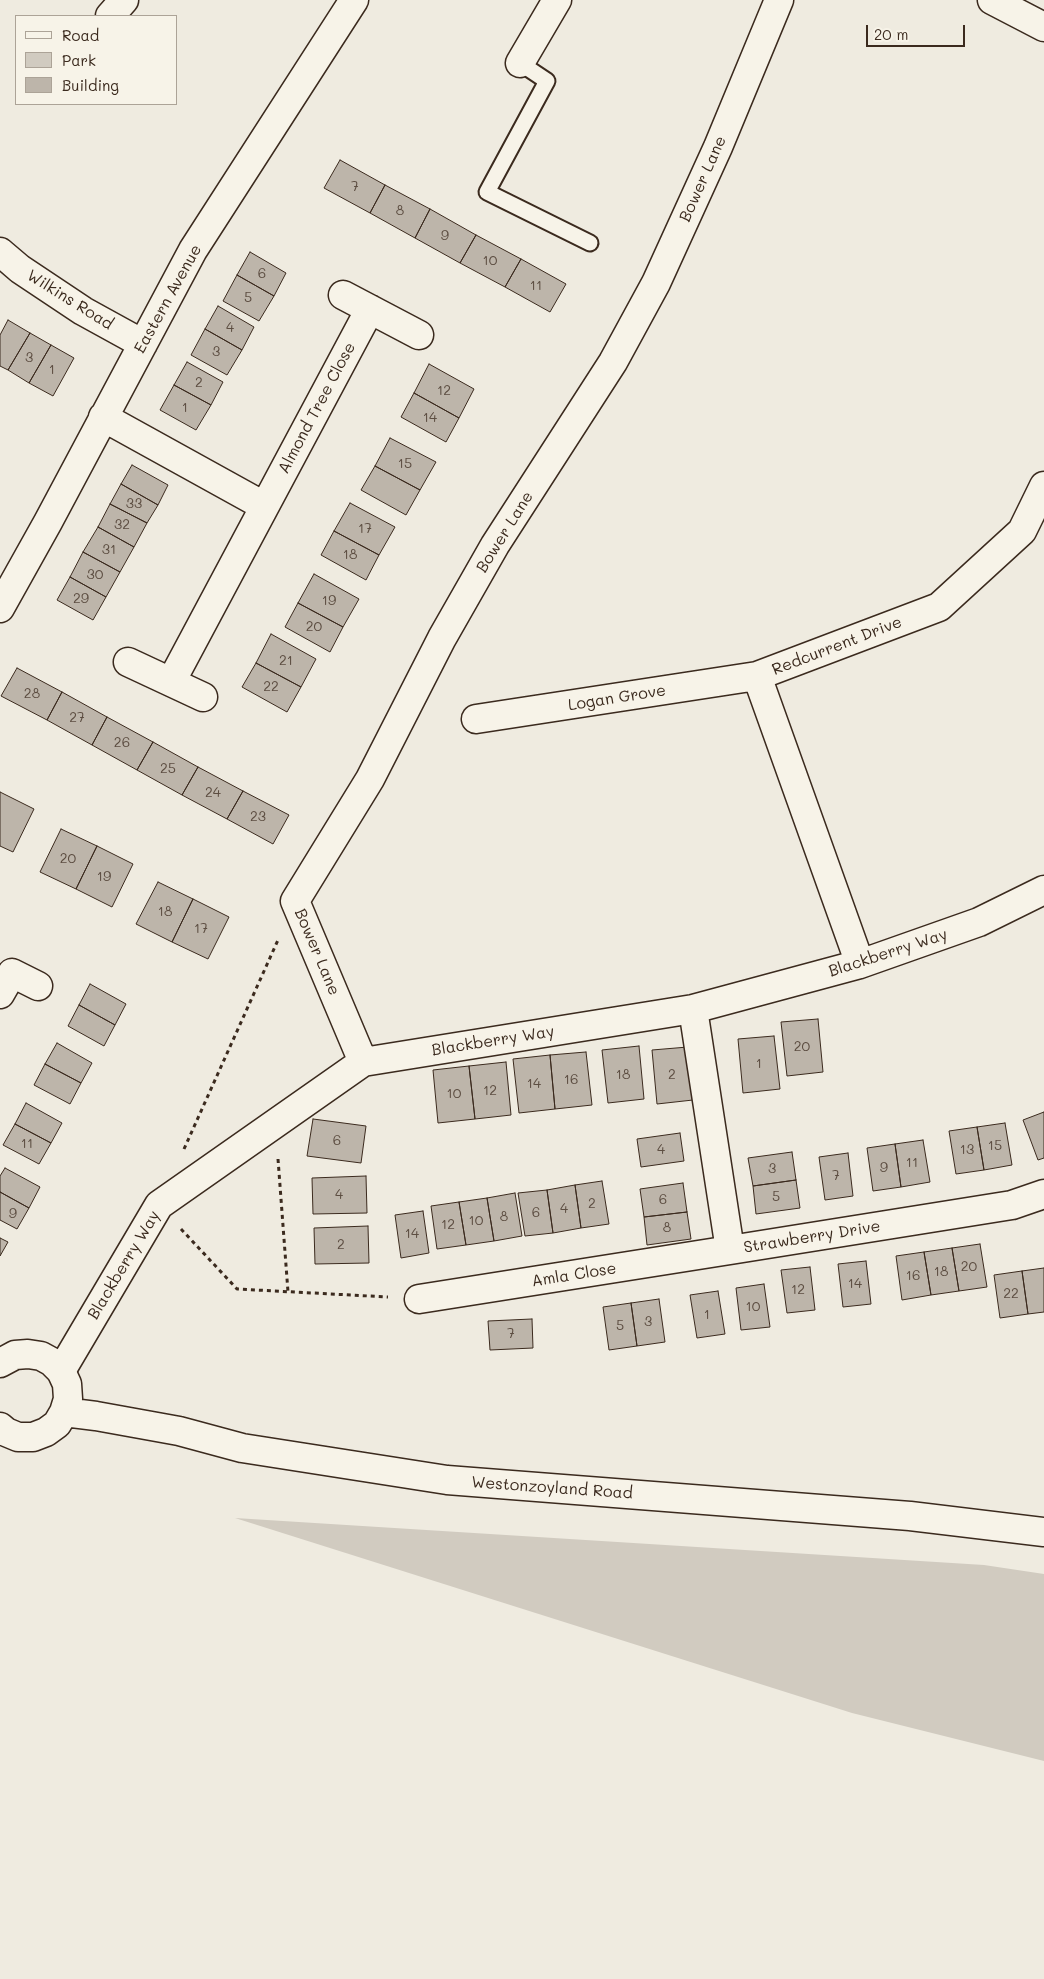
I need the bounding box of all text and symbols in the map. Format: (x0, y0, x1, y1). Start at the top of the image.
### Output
legend (15, 15, 178, 105)
scale bar (869, 15, 968, 47)
text: 20 m (874, 24, 908, 44)
text: Road (62, 25, 99, 45)
text: Park (62, 50, 96, 70)
text: Building (62, 75, 119, 95)
street label: Bower Lane (676, 133, 730, 225)
house number: 7 (351, 179, 359, 195)
house number: 8 (396, 203, 404, 219)
house number: 9 (441, 228, 449, 244)
street label: Eastern Avenue (130, 241, 206, 357)
house number: 10 (483, 253, 497, 269)
street label: Wilkins Road (23, 266, 117, 334)
house number: 6 (258, 266, 266, 282)
house number: 11 (530, 278, 542, 294)
house number: 5 (244, 290, 252, 306)
house number: 4 (226, 320, 234, 336)
street label: Almond Tree Close (274, 339, 360, 477)
house number: 3 (212, 344, 220, 360)
house number: 3 (25, 350, 33, 366)
house number: 1 (49, 362, 55, 378)
house number: 2 (195, 375, 203, 391)
house number: 12 (437, 383, 451, 399)
house number: 1 (182, 400, 188, 416)
house number: 14 (423, 410, 437, 426)
house number: 15 (398, 456, 412, 472)
street label: Bower Lane (472, 488, 538, 576)
house number: 33 (126, 496, 142, 512)
house number: 32 (114, 517, 130, 533)
house number: 17 (358, 521, 372, 537)
house number: 31 (102, 542, 116, 558)
house number: 18 (343, 547, 357, 563)
house number: 30 (87, 567, 103, 583)
house number: 29 (73, 591, 89, 607)
house number: 19 (322, 593, 336, 609)
street label: Redcurrent Drive (769, 612, 905, 680)
house number: 20 (306, 619, 322, 635)
house number: 21 (279, 653, 293, 669)
house number: 22 (263, 679, 279, 695)
street label: Logan Grove (567, 681, 667, 715)
house number: 28 (24, 686, 40, 702)
house number: 27 (69, 710, 85, 726)
house number: 26 (114, 735, 130, 751)
house number: 25 (160, 761, 176, 777)
house number: 24 (205, 785, 221, 801)
house number: 23 (250, 809, 266, 825)
house number: 20 (60, 851, 76, 867)
house number: 19 (97, 869, 111, 885)
house number: 18 (158, 904, 172, 920)
street label: Bower Lane (290, 906, 344, 998)
house number: 17 (194, 921, 208, 937)
street label: Blackberry Way (826, 925, 950, 981)
street label: Blackberry Way (430, 1022, 556, 1060)
house number: 20 (794, 1039, 810, 1055)
house number: 1 (756, 1056, 762, 1072)
house number: 18 (616, 1067, 630, 1083)
house number: 2 (668, 1067, 676, 1083)
house number: 16 (564, 1072, 578, 1088)
house number: 14 (527, 1076, 541, 1092)
house number: 12 (483, 1083, 497, 1099)
house number: 10 (447, 1086, 461, 1102)
house number: 6 (333, 1133, 341, 1149)
house number: 11 (21, 1136, 33, 1152)
house number: 15 (988, 1138, 1002, 1154)
house number: 4 (657, 1142, 665, 1158)
house number: 13 (960, 1142, 974, 1158)
house number: 11 (906, 1155, 918, 1171)
house number: 9 (880, 1160, 888, 1176)
house number: 3 (768, 1161, 776, 1177)
house number: 7 (832, 1168, 840, 1184)
house number: 4 (335, 1187, 343, 1203)
house number: 5 (772, 1189, 780, 1205)
house number: 6 (659, 1192, 667, 1208)
house number: 2 (588, 1196, 596, 1212)
house number: 4 (560, 1201, 568, 1217)
house number: 6 (532, 1205, 540, 1221)
house number: 9 (9, 1206, 17, 1222)
street label: Blackberry Way (84, 1207, 164, 1323)
house number: 8 (500, 1209, 508, 1225)
house number: 10 (469, 1213, 483, 1229)
house number: 12 (441, 1217, 455, 1233)
street label: Strawberry Drive (742, 1217, 882, 1257)
house number: 8 (663, 1220, 671, 1236)
house number: 14 (405, 1226, 419, 1242)
house number: 2 (337, 1237, 345, 1253)
street label: Amla Close (530, 1259, 618, 1291)
house number: 20 (961, 1259, 977, 1275)
house number: 18 (934, 1264, 948, 1280)
house number: 16 (906, 1268, 920, 1284)
house number: 14 (848, 1276, 862, 1292)
house number: 12 (791, 1282, 805, 1298)
house number: 22 (1003, 1286, 1019, 1302)
house number: 10 (746, 1299, 760, 1315)
house number: 1 (704, 1307, 710, 1323)
house number: 3 (644, 1314, 652, 1330)
house number: 5 (616, 1318, 624, 1334)
house number: 7 (507, 1326, 515, 1342)
street label: Westonzoyland Road (471, 1473, 633, 1503)

